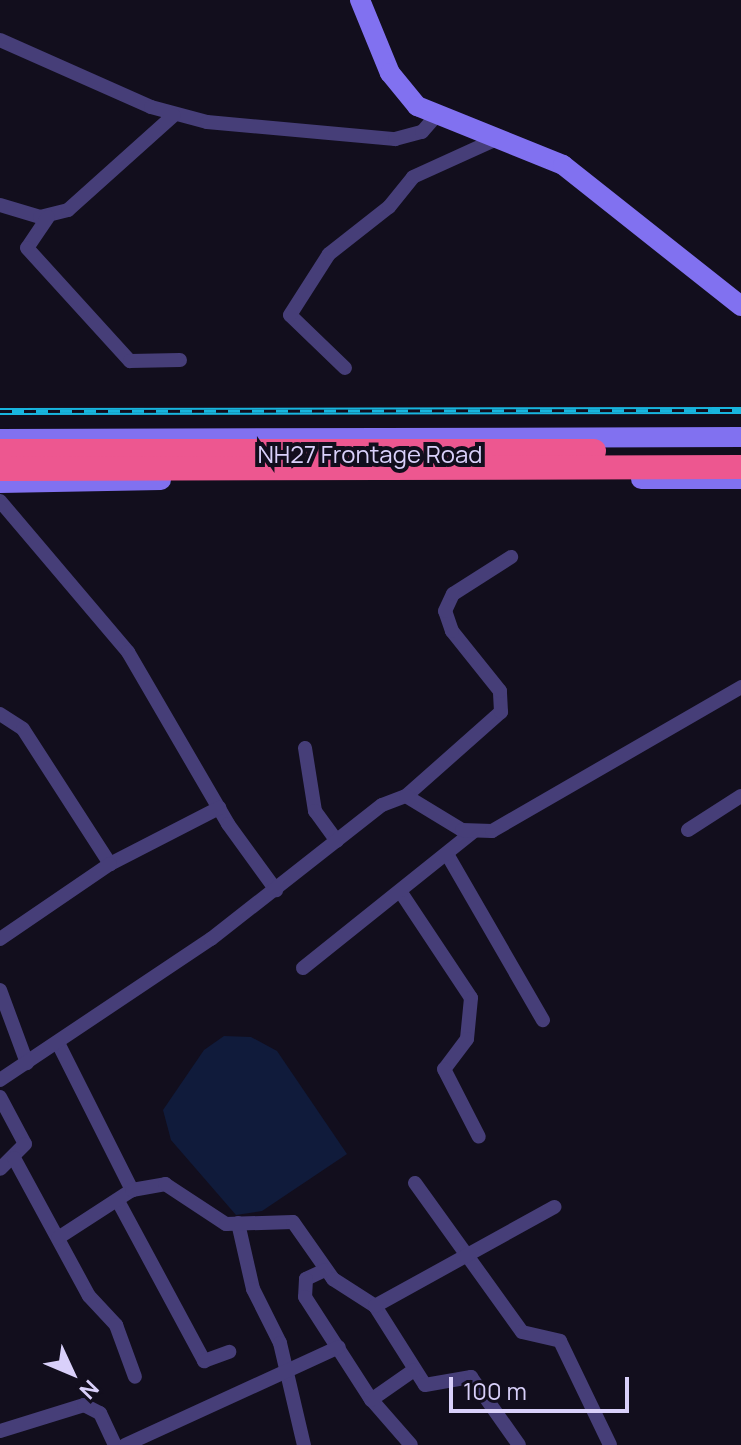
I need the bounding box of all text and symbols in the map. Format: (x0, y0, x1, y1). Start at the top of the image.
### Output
street label: NH27 Frontage Road (257, 440, 483, 468)
north arrow (32, 1333, 112, 1413)
scale bar (453, 1361, 633, 1411)
text: N (73, 1374, 106, 1406)
text: 100 m (463, 1374, 527, 1407)

